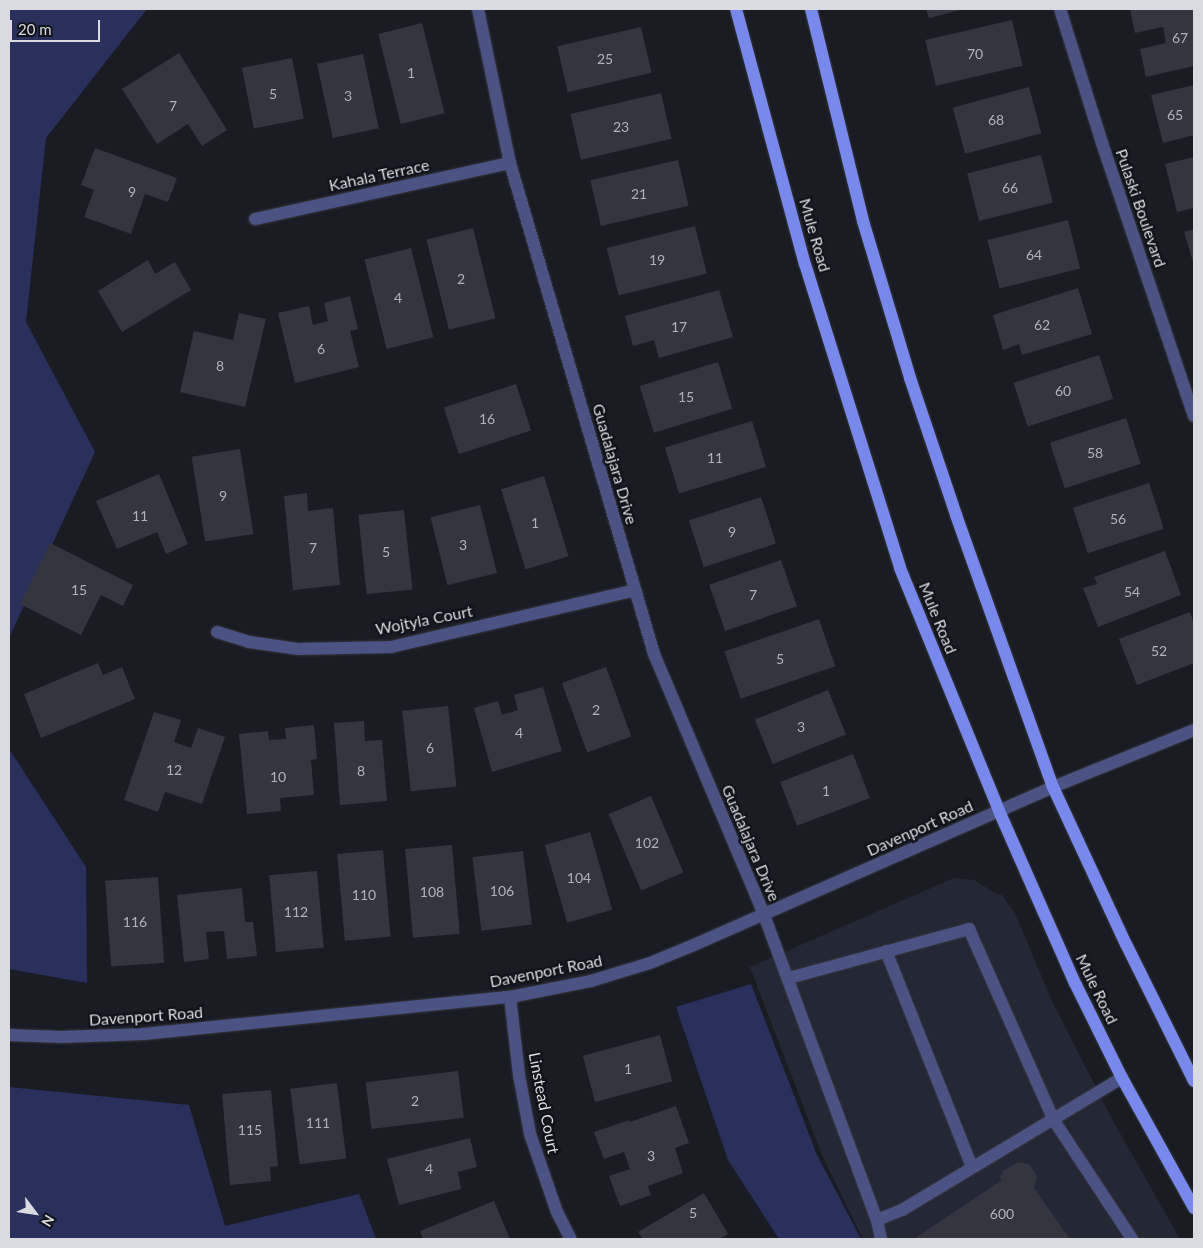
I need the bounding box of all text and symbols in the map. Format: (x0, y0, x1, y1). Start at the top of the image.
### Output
scale bar (12, 10, 102, 42)
text: 20 m (18, 20, 52, 38)
house number: 67 (1172, 30, 1188, 46)
house number: 70 (967, 46, 983, 62)
house number: 25 (597, 51, 613, 67)
house number: 1 (407, 65, 415, 81)
house number: 5 (269, 86, 277, 102)
house number: 3 (344, 88, 352, 104)
house number: 7 (169, 98, 177, 114)
house number: 65 (1167, 107, 1183, 123)
house number: 68 (988, 112, 1004, 128)
house number: 23 (613, 119, 629, 135)
street label: Pulaski Boulevard (1112, 146, 1170, 270)
street label: Kahala Terrace (327, 155, 431, 195)
house number: 66 (1002, 180, 1018, 196)
house number: 9 (128, 184, 136, 200)
house number: 21 (631, 186, 647, 202)
street label: Mule Road (795, 196, 835, 274)
house number: 64 (1026, 247, 1042, 263)
house number: 19 (649, 252, 665, 268)
house number: 2 (457, 271, 465, 287)
house number: 4 (394, 290, 402, 306)
house number: 62 (1034, 317, 1050, 333)
house number: 17 (671, 319, 687, 335)
house number: 6 (317, 341, 325, 357)
house number: 8 (216, 358, 224, 374)
house number: 60 (1055, 383, 1071, 399)
house number: 15 (678, 389, 694, 405)
street label: Guadalajara Drive (589, 401, 641, 527)
house number: 16 (479, 411, 495, 427)
house number: 58 (1087, 445, 1103, 461)
house number: 11 (707, 450, 723, 466)
house number: 9 (219, 488, 227, 504)
house number: 11 (132, 508, 148, 524)
house number: 56 (1110, 511, 1126, 527)
house number: 1 (531, 515, 539, 531)
house number: 9 (728, 524, 736, 540)
house number: 3 (459, 537, 467, 553)
house number: 7 (309, 540, 317, 556)
house number: 5 (382, 544, 390, 560)
street label: Mule Road (915, 579, 961, 657)
house number: 15 (71, 582, 87, 598)
house number: 54 (1124, 584, 1140, 600)
house number: 7 (749, 587, 757, 603)
street label: Wojtyla Court (374, 601, 474, 639)
house number: 52 (1151, 643, 1167, 659)
house number: 5 (776, 651, 784, 667)
house number: 2 (592, 702, 600, 718)
house number: 3 (797, 719, 805, 735)
house number: 4 (515, 725, 523, 741)
house number: 6 (426, 740, 434, 756)
house number: 12 (166, 762, 182, 778)
house number: 8 (357, 763, 365, 779)
house number: 10 (270, 769, 286, 785)
street label: Guadalajara Drive (718, 782, 784, 904)
house number: 1 (822, 783, 830, 799)
street label: Davenport Road (864, 796, 976, 860)
house number: 102 (635, 835, 659, 851)
house number: 104 (567, 870, 591, 886)
house number: 106 (490, 883, 514, 899)
house number: 108 (420, 884, 444, 900)
house number: 110 (352, 887, 376, 903)
house number: 112 (284, 904, 308, 920)
house number: 116 (123, 914, 147, 930)
street label: Davenport Road (488, 951, 604, 991)
street label: Mule Road (1072, 951, 1122, 1027)
street label: Davenport Road (88, 1002, 204, 1030)
street label: Linstead Court (525, 1051, 563, 1155)
house number: 1 (624, 1061, 632, 1077)
house number: 2 (411, 1093, 419, 1109)
house number: 111 (306, 1115, 330, 1131)
house number: 115 (238, 1122, 262, 1138)
house number: 3 (647, 1148, 655, 1164)
house number: 4 (425, 1161, 433, 1177)
north arrow (10, 1188, 60, 1238)
house number: 5 (689, 1205, 697, 1221)
house number: 600 (990, 1206, 1014, 1222)
text: N (38, 1212, 58, 1230)

